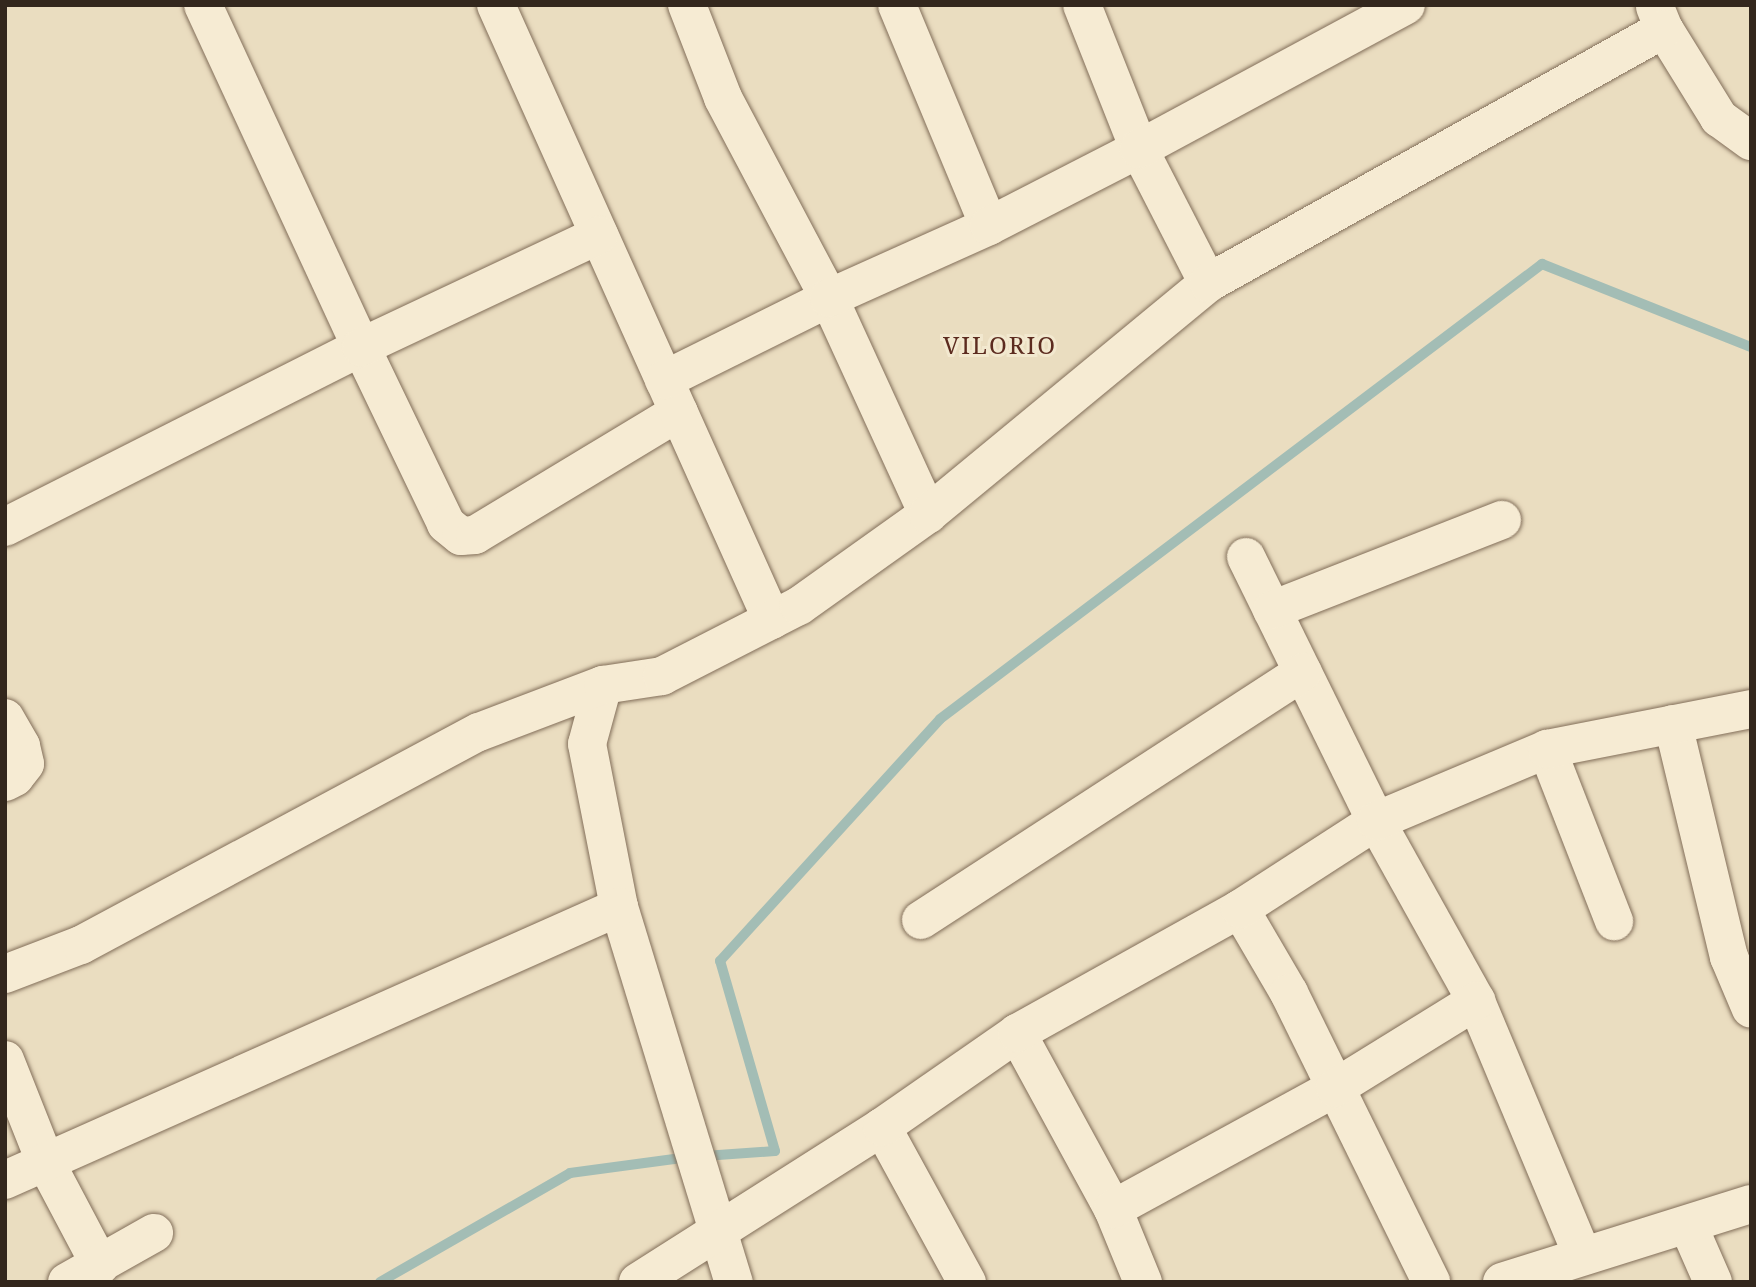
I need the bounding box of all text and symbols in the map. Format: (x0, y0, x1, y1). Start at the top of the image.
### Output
district label: VILORIO (944, 331, 1056, 359)

